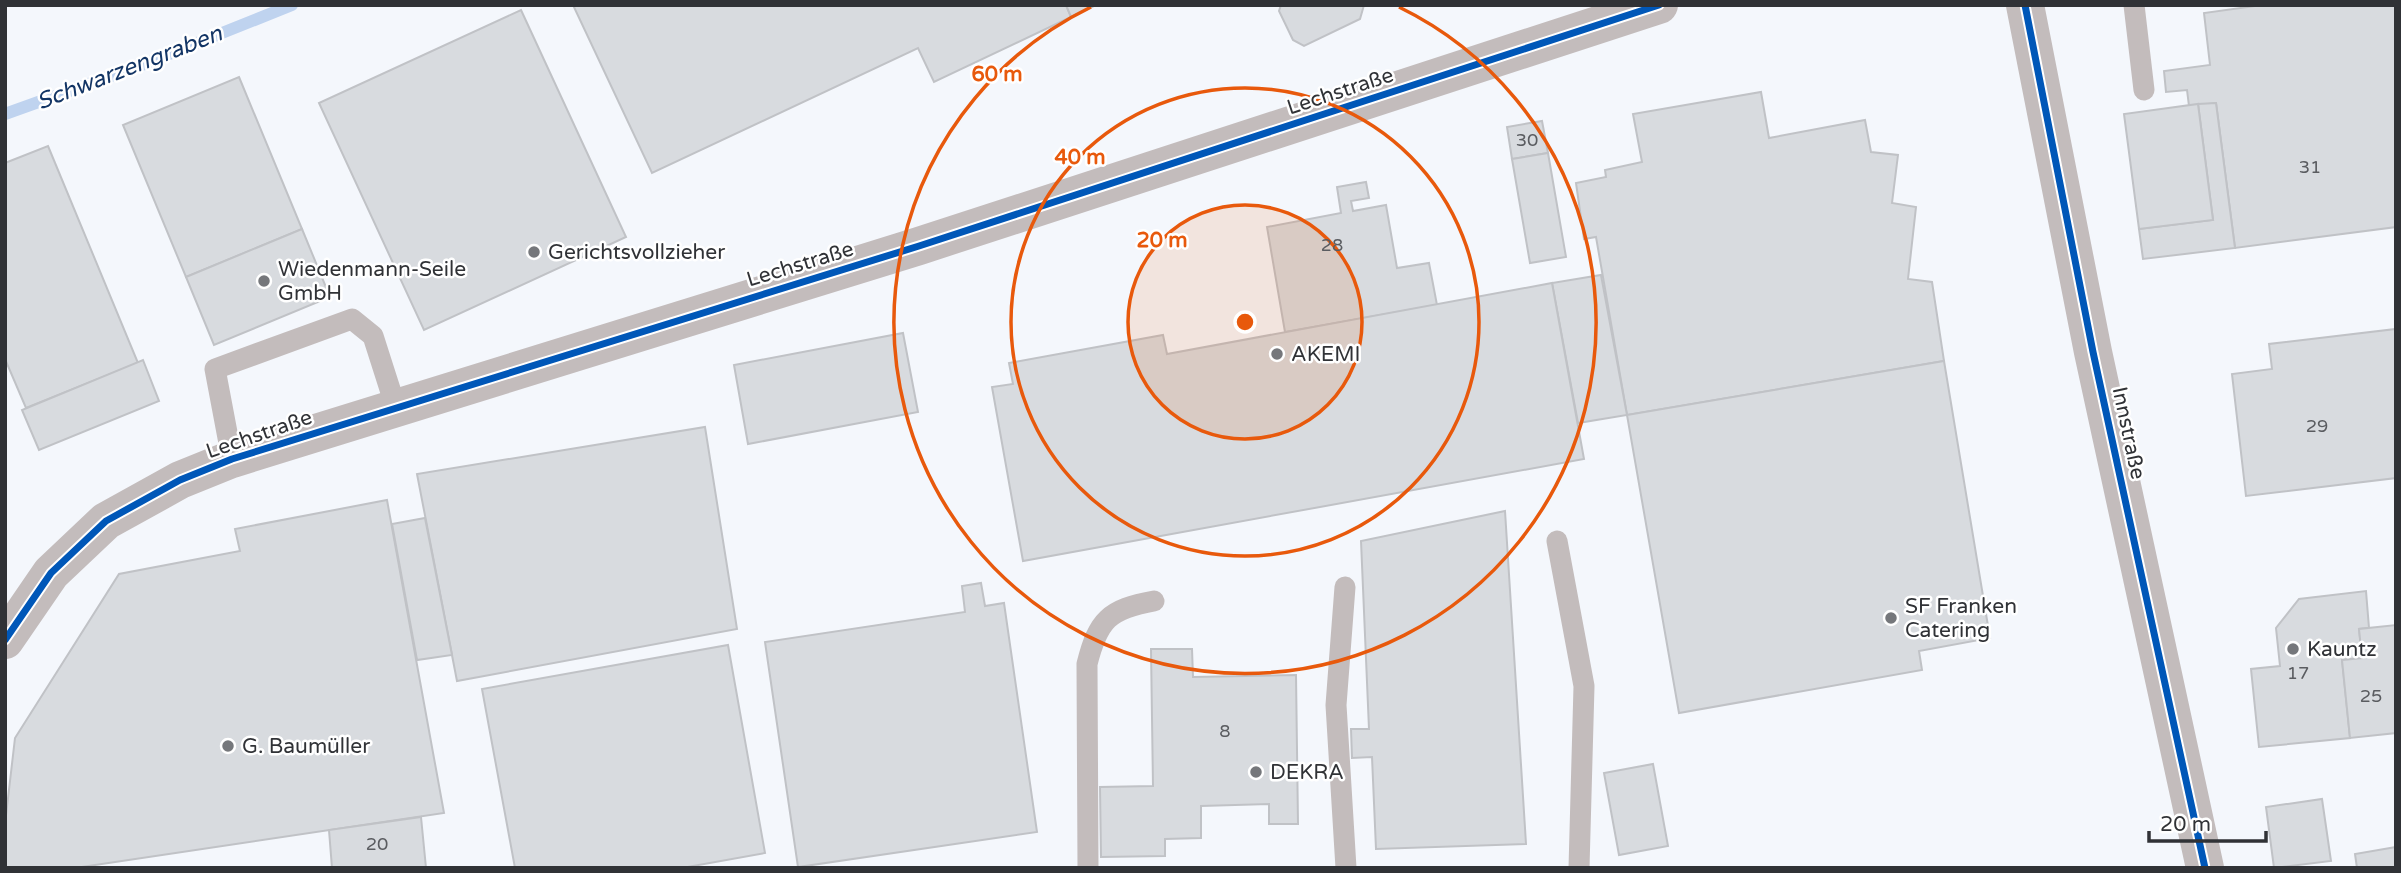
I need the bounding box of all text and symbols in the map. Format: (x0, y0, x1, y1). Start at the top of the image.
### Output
water label: Schwarzengraben (33, 19, 227, 116)
text: 60 m (971, 62, 1023, 87)
street label: Lechstraße (1284, 62, 1397, 120)
house number: 30 (1516, 129, 1538, 151)
text: 40 m (1054, 145, 1106, 170)
house number: 31 (2299, 156, 2321, 178)
text: 20 m (1136, 228, 1188, 253)
house number: 28 (1321, 234, 1343, 256)
street label: Lechstraße (744, 236, 857, 293)
place label: Gerichtsvollzieher (548, 240, 725, 265)
marker: Gerichtsvollzieher (526, 244, 542, 260)
place label: Wiedenmann-Seile GmbH (278, 257, 466, 306)
marker: Wiedenmann-Seile GmbH (256, 273, 272, 289)
centre of rings (1233, 310, 1257, 334)
place label: AKEMI (1291, 342, 1360, 367)
marker: AKEMI (1269, 346, 1285, 362)
street label: Innstraße (2107, 385, 2151, 482)
street label: Lechstraße (203, 405, 316, 464)
house number: 29 (2306, 415, 2328, 437)
place label: SF Franken Catering (1905, 594, 2017, 643)
marker: SF Franken Catering (1883, 610, 1899, 626)
place label: Kauntz (2307, 637, 2377, 662)
marker: Kauntz (2285, 641, 2301, 657)
house number: 17 (2287, 662, 2309, 684)
house number: 25 (2360, 685, 2382, 707)
house number: 8 (1219, 720, 1231, 742)
place label: G. Baumüller (242, 734, 370, 759)
marker: G. Baumüller (220, 738, 236, 754)
place label: DEKRA (1270, 760, 1344, 785)
marker: DEKRA (1248, 764, 1264, 780)
scale bar (2149, 800, 2266, 844)
text: 20 m (2160, 812, 2211, 837)
house number: 20 (366, 833, 388, 855)

